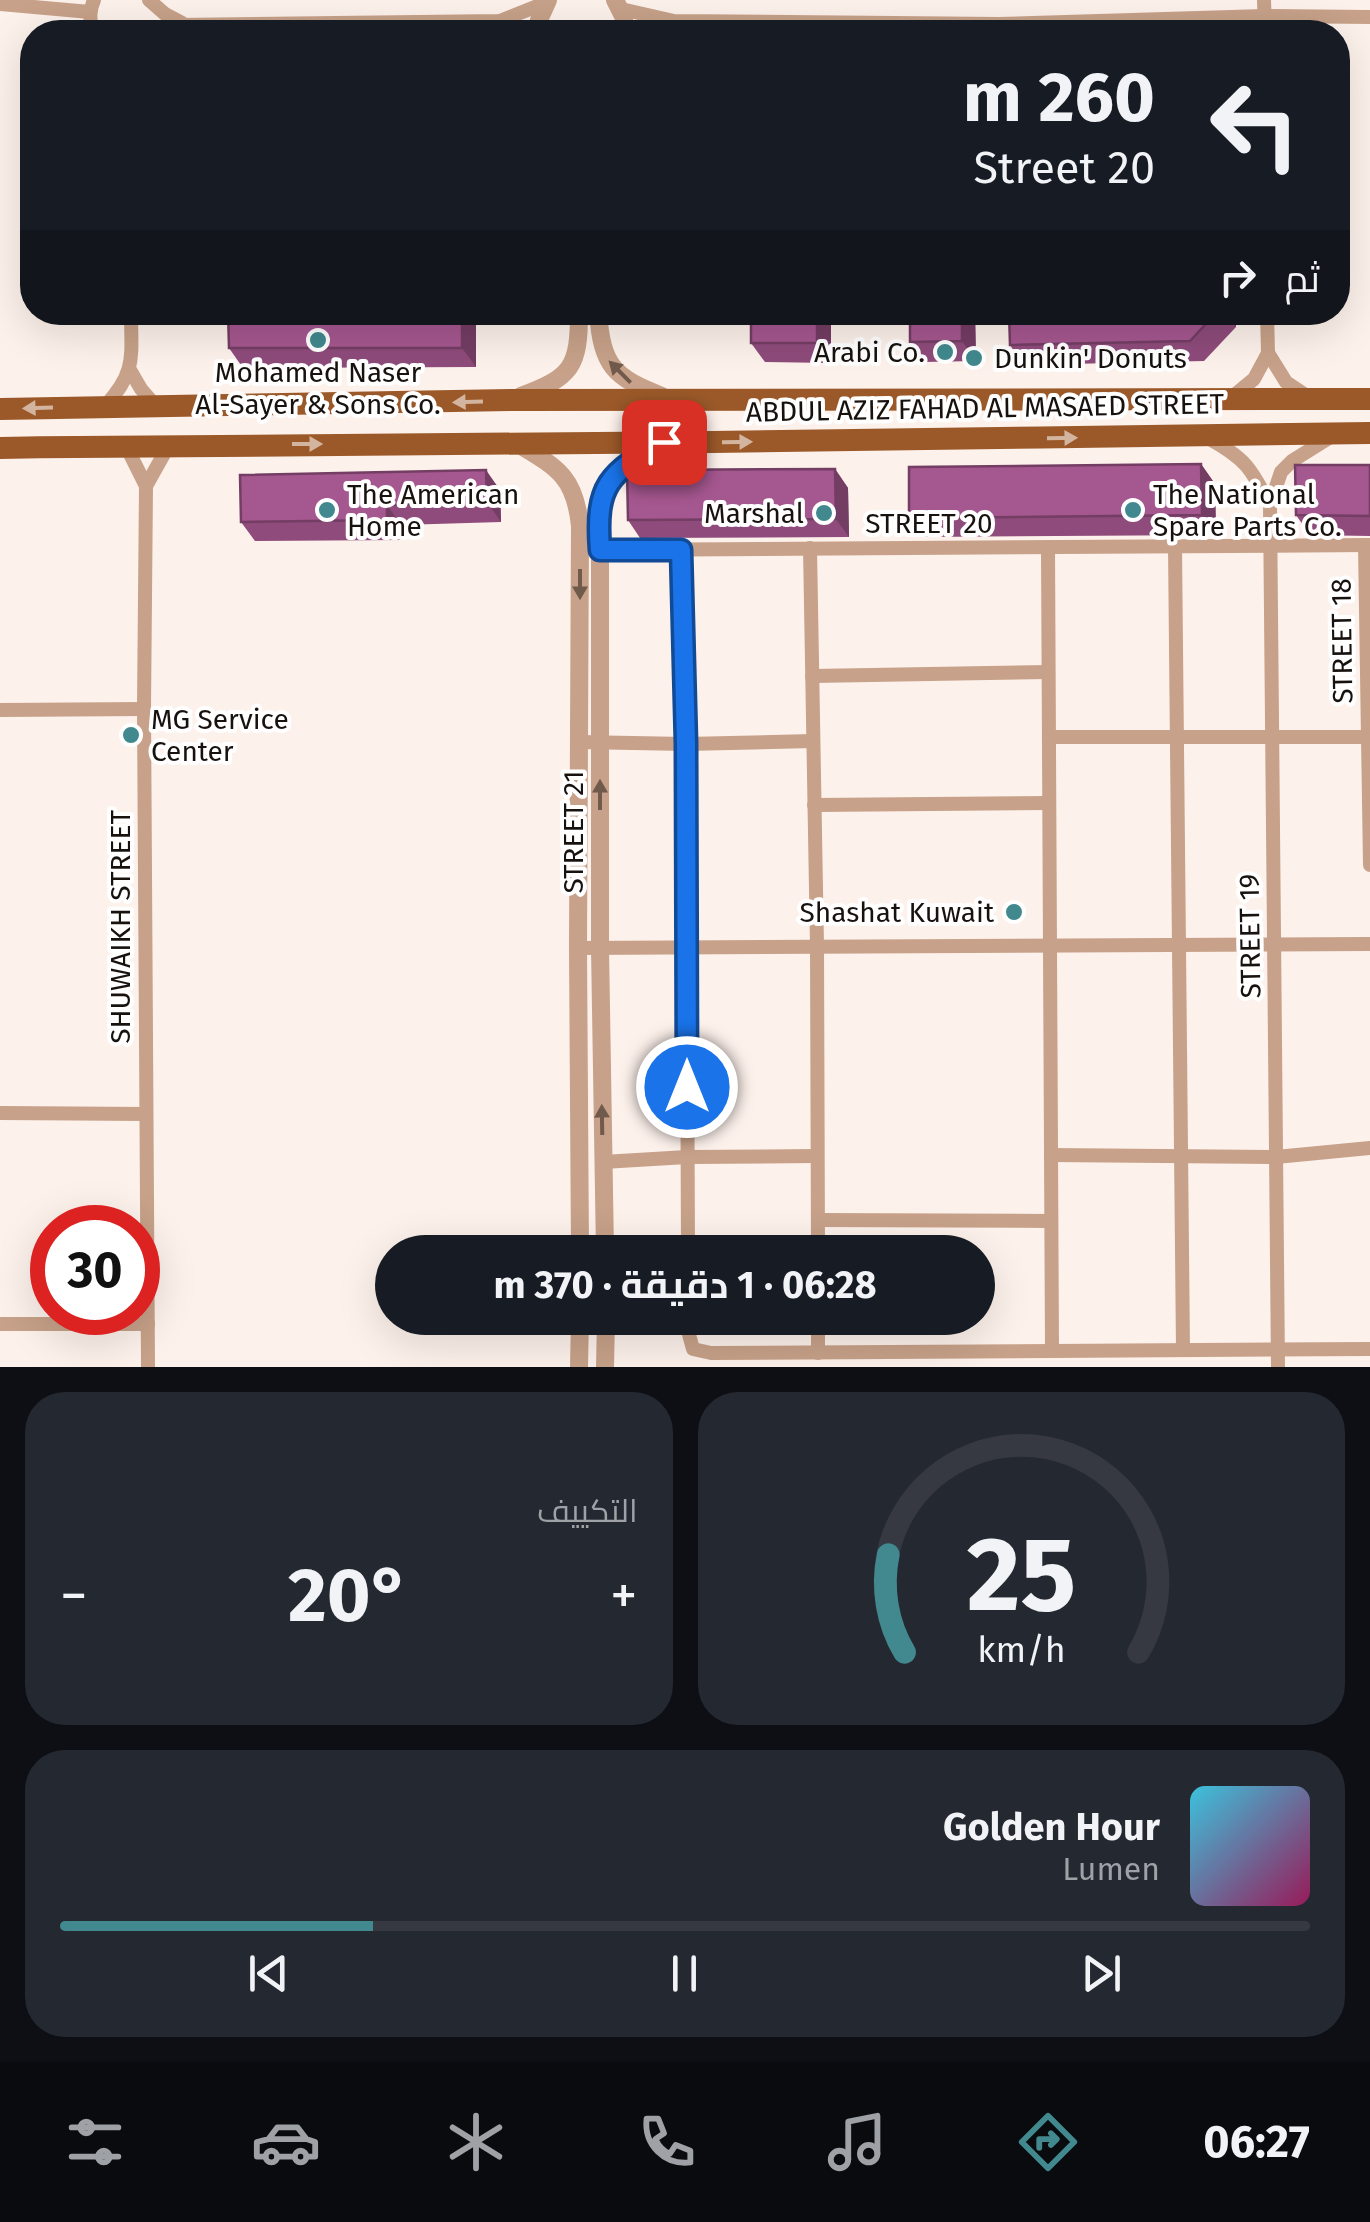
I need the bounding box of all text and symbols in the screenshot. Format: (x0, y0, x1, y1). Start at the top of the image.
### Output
text: 260 m (963, 56, 1155, 140)
icon: left (1190, 60, 1320, 190)
text: Street 20 (974, 141, 1155, 195)
icon: right (1210, 250, 1265, 305)
text: ثم (1285, 256, 1320, 302)
marker: Mohamed Naser Al-Sayer & Sons Co. (307, 329, 329, 351)
place label: Arabi Co. (814, 336, 925, 369)
marker: Arabi Co. (934, 341, 956, 363)
place label: Dunkin' Donuts (994, 342, 1187, 375)
marker: Dunkin' Donuts (963, 347, 985, 369)
place label: Mohamed Naser Al-Sayer & Sons Co. (195, 356, 441, 421)
one-way arrow (609, 360, 632, 384)
street label: ABDUL AZIZ FAHAD AL MASAED STREET (746, 387, 1225, 429)
one-way arrow (451, 394, 483, 410)
one-way arrow (21, 400, 53, 416)
pin (622, 400, 707, 485)
icon: arrive (637, 415, 692, 470)
one-way arrow (1047, 430, 1079, 446)
one-way arrow (722, 433, 754, 449)
one-way arrow (292, 436, 324, 452)
place label: The American Home (347, 478, 519, 543)
place label: The National Spare Parts Co. (1153, 478, 1342, 543)
place label: Marshal (704, 497, 804, 530)
marker: The American Home (316, 499, 338, 521)
marker: The National Spare Parts Co. (1122, 499, 1144, 521)
marker: Marshal (813, 502, 835, 524)
street label: STREET 20 (865, 507, 993, 540)
one-way arrow (571, 568, 587, 600)
street label: STREET 18 (1324, 578, 1360, 704)
place label: MG Service Center (151, 703, 289, 768)
marker: MG Service Center (120, 724, 142, 746)
street label: STREET 21 (557, 770, 590, 894)
one-way arrow (592, 779, 608, 811)
street label: SHUWAIKH STREET (104, 810, 137, 1044)
street label: STREET 19 (1232, 873, 1268, 999)
place label: Shashat Kuwait (800, 896, 995, 929)
marker: Shashat Kuwait (1003, 901, 1025, 923)
position arrow (635, 1035, 739, 1139)
one-way arrow (594, 1104, 610, 1136)
speed limit sign: 30 (30, 1205, 160, 1335)
text: 06:28 · 1 دقيقة · 370 m (493, 1262, 877, 1308)
text: التكييف (537, 1492, 638, 1530)
text: 25 (966, 1513, 1076, 1638)
text: 20° (288, 1551, 410, 1641)
text: − (60, 1563, 88, 1629)
text: + (610, 1563, 637, 1629)
text: km/h (977, 1629, 1065, 1671)
text: Golden Hour (943, 1804, 1160, 1850)
text: Lumen (1062, 1850, 1160, 1888)
icon: previous (241, 1946, 296, 2001)
icon: pause (657, 1946, 712, 2001)
icon: next (1074, 1946, 1129, 2001)
icon: filters (60, 2107, 130, 2177)
icon: car (251, 2107, 321, 2177)
icon: climate (441, 2107, 511, 2177)
icon: phone (632, 2107, 702, 2177)
icon: music (822, 2107, 892, 2177)
icon: directions (1013, 2107, 1083, 2177)
text: 06:27 (1203, 2115, 1310, 2169)

